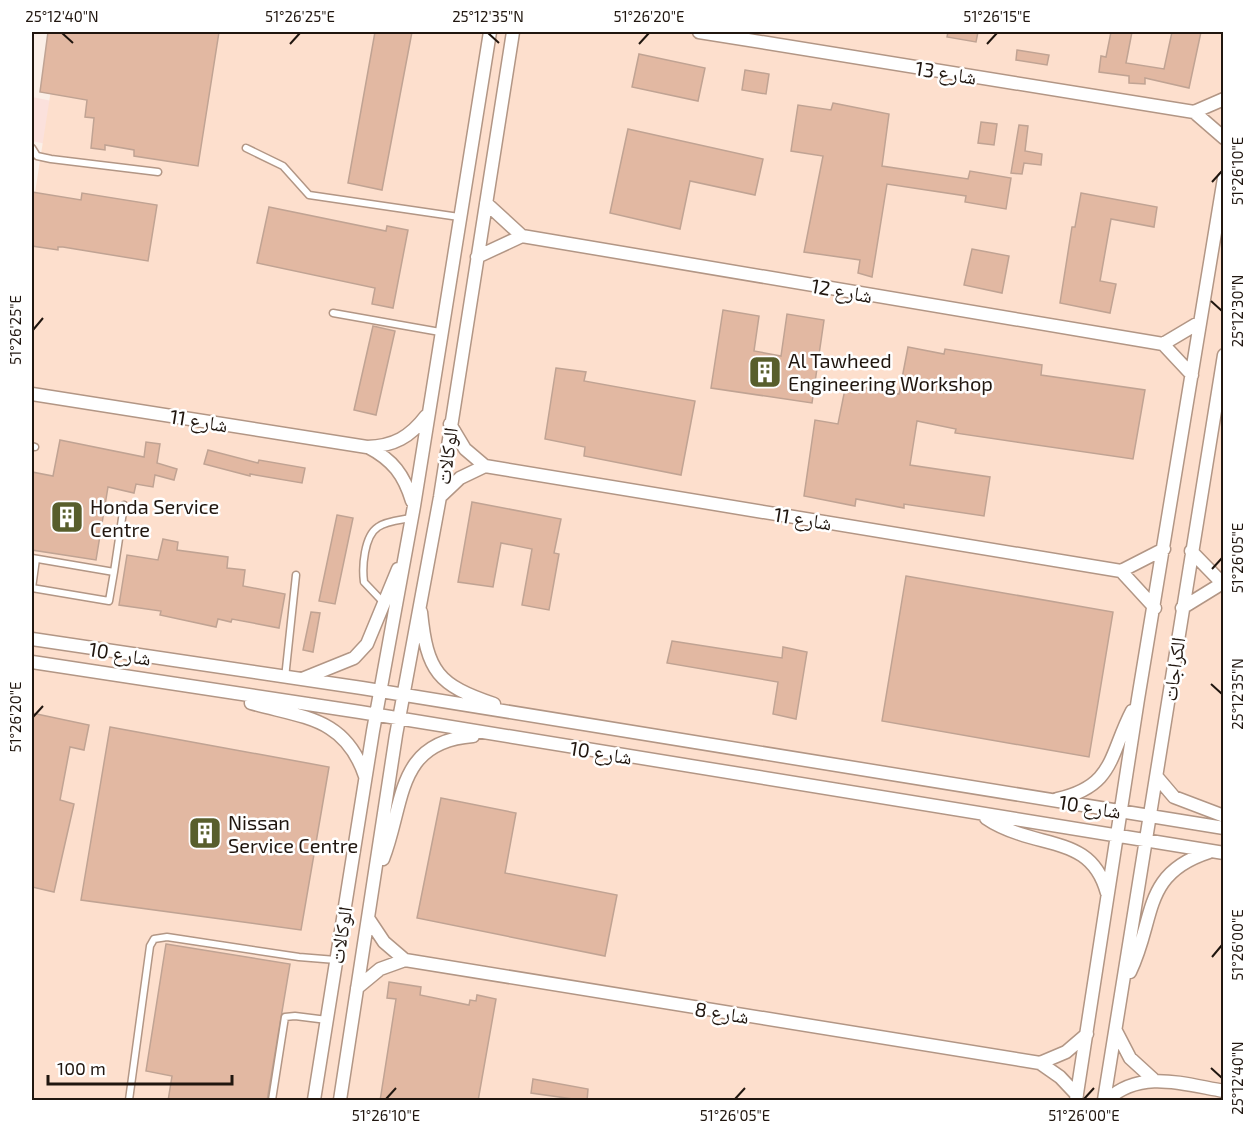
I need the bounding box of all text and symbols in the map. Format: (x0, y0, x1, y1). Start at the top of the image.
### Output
text: 25°12'40"N (25, 7, 99, 25)
text: 51°26'25"E (265, 7, 335, 25)
text: 25°12'35"N (452, 7, 524, 25)
text: 51°26'20"E (614, 7, 684, 25)
text: 51°26'15"E (963, 7, 1031, 25)
street label: شارع 13 (913, 55, 978, 91)
text: 51°26'10"E (1228, 137, 1246, 205)
street label: شارع 12 (809, 273, 874, 309)
text: 25°12'30"N (1228, 275, 1246, 347)
text: 51°26'25"E (6, 295, 24, 365)
place label: Al Tawheed Engineering Workshop (788, 348, 993, 395)
building icon: Al Tawheed Engineering Workshop (747, 354, 783, 390)
street label: شارع 11 (168, 404, 230, 438)
street label: الوكالات (430, 426, 462, 486)
place label: Honda Service Centre (90, 494, 219, 541)
building icon: Honda Service Centre (49, 499, 85, 535)
street label: شارع 11 (772, 502, 834, 536)
text: 51°26'05"E (1228, 523, 1246, 593)
street label: شارع 10 (87, 636, 153, 672)
street label: الكراجات (1157, 636, 1190, 703)
text: 25°12'35"N (1228, 658, 1246, 730)
text: 51°26'20"E (6, 682, 24, 752)
street label: شارع 10 (568, 735, 634, 771)
street label: شارع 10 (1057, 789, 1123, 825)
place label: Nissan Service Centre (228, 810, 358, 857)
building icon: Nissan Service Centre (187, 815, 223, 851)
street label: الوكالات (324, 905, 356, 965)
text: 51°26'00"E (1228, 909, 1246, 981)
street label: شارع 8 (693, 996, 751, 1030)
text: 25°12'40"N (1228, 1041, 1246, 1115)
scale bar (48, 1048, 232, 1086)
text: 100 m (57, 1057, 106, 1079)
text: 51°26'10"E (352, 1106, 420, 1124)
text: 51°26'05"E (700, 1106, 770, 1124)
text: 51°26'00"E (1048, 1106, 1120, 1124)

